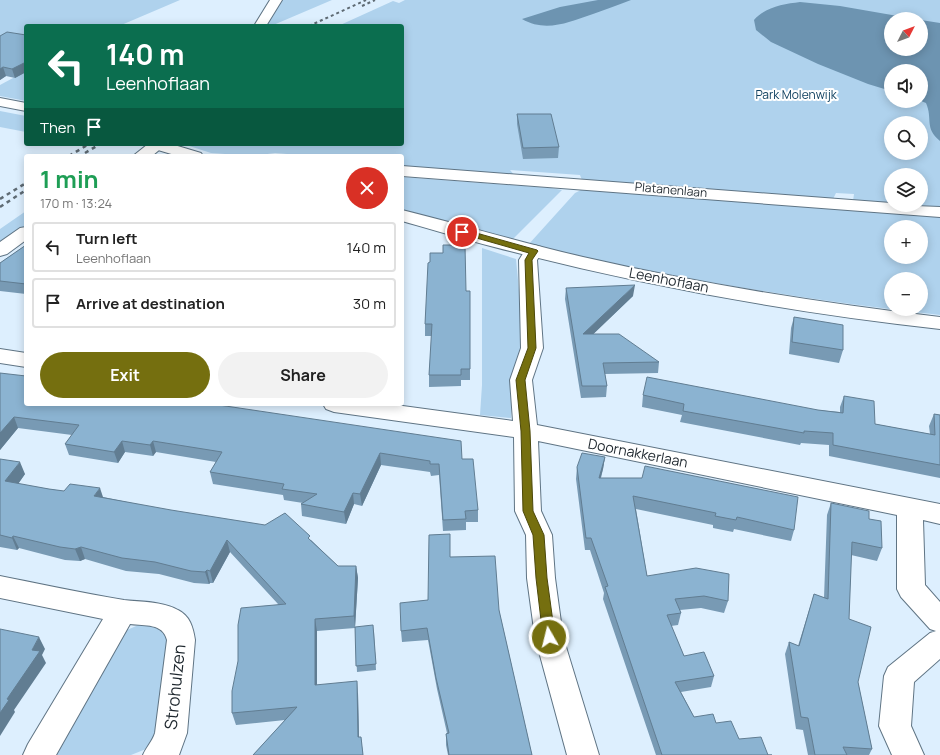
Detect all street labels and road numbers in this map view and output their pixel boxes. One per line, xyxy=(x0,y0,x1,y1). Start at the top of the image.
street label: Platanenlaan xyxy=(634,178,708,201)
street label: Leenhoflaan xyxy=(628,262,711,297)
street label: Doornakkerlaan xyxy=(587,434,690,471)
street label: Strohulzen xyxy=(159,643,190,731)

